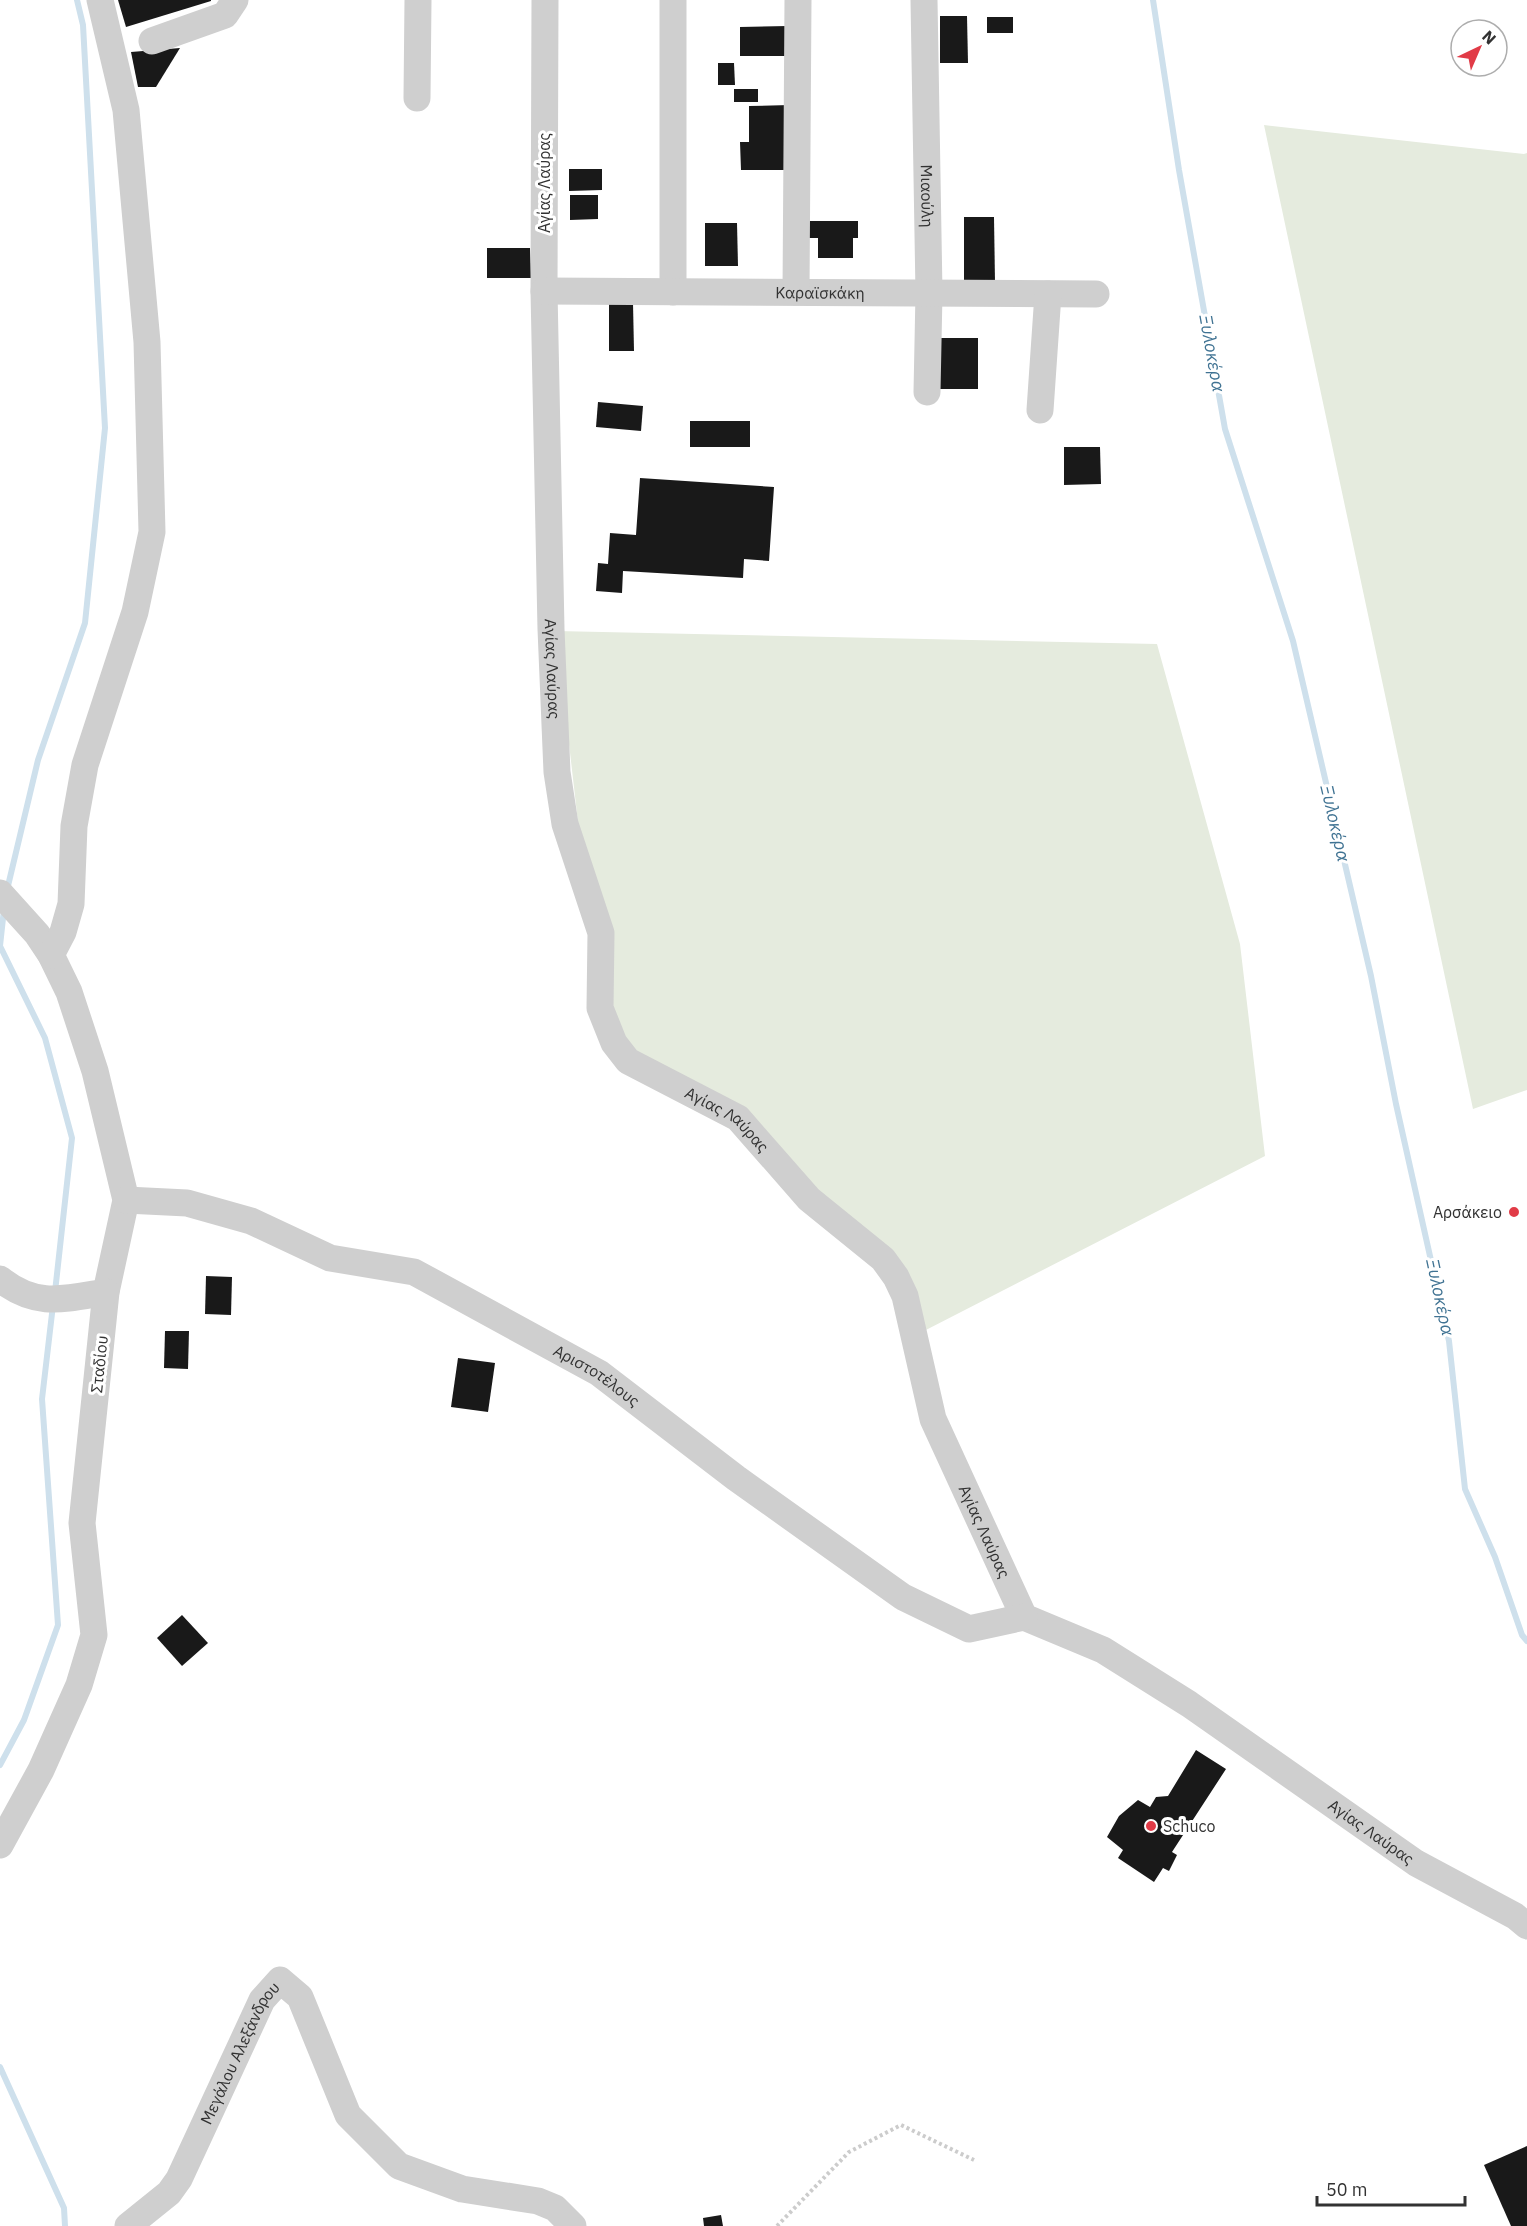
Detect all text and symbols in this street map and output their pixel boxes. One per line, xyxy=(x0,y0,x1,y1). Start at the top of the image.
north arrow xyxy=(1449,18,1509,78)
text: N xyxy=(1478,26,1501,48)
street label: Αγίας Λαύρας xyxy=(534,133,554,233)
street label: Μιαούλη xyxy=(917,164,938,228)
street label: Καραϊσκάκη xyxy=(775,282,865,303)
water label: Ξυλοκέρα xyxy=(1194,312,1231,394)
street label: Αγίας Λαύρας xyxy=(541,619,565,720)
water label: Ξυλοκέρα xyxy=(1315,782,1356,864)
street label: Αγίας Λαύρας xyxy=(682,1082,773,1157)
place label: Αρσάκειο xyxy=(1433,1202,1502,1222)
marker: Αρσάκειο xyxy=(1507,1205,1521,1219)
water label: Ξυλοκέρα xyxy=(1421,1256,1460,1338)
street label: Σταδίου xyxy=(86,1334,112,1394)
street label: Αριστοτέλους xyxy=(550,1340,644,1411)
street label: Αγίας Λαύρας xyxy=(955,1482,1015,1581)
street label: Αγίας Λαύρας xyxy=(1324,1795,1418,1869)
place label: Schuco xyxy=(1163,1816,1215,1836)
marker: Schuco xyxy=(1144,1819,1158,1833)
street label: Μεγάλου Αλεξάνδρου xyxy=(196,1977,284,2127)
scale bar xyxy=(1317,2169,1466,2207)
text: 50 m xyxy=(1326,2178,1368,2201)

